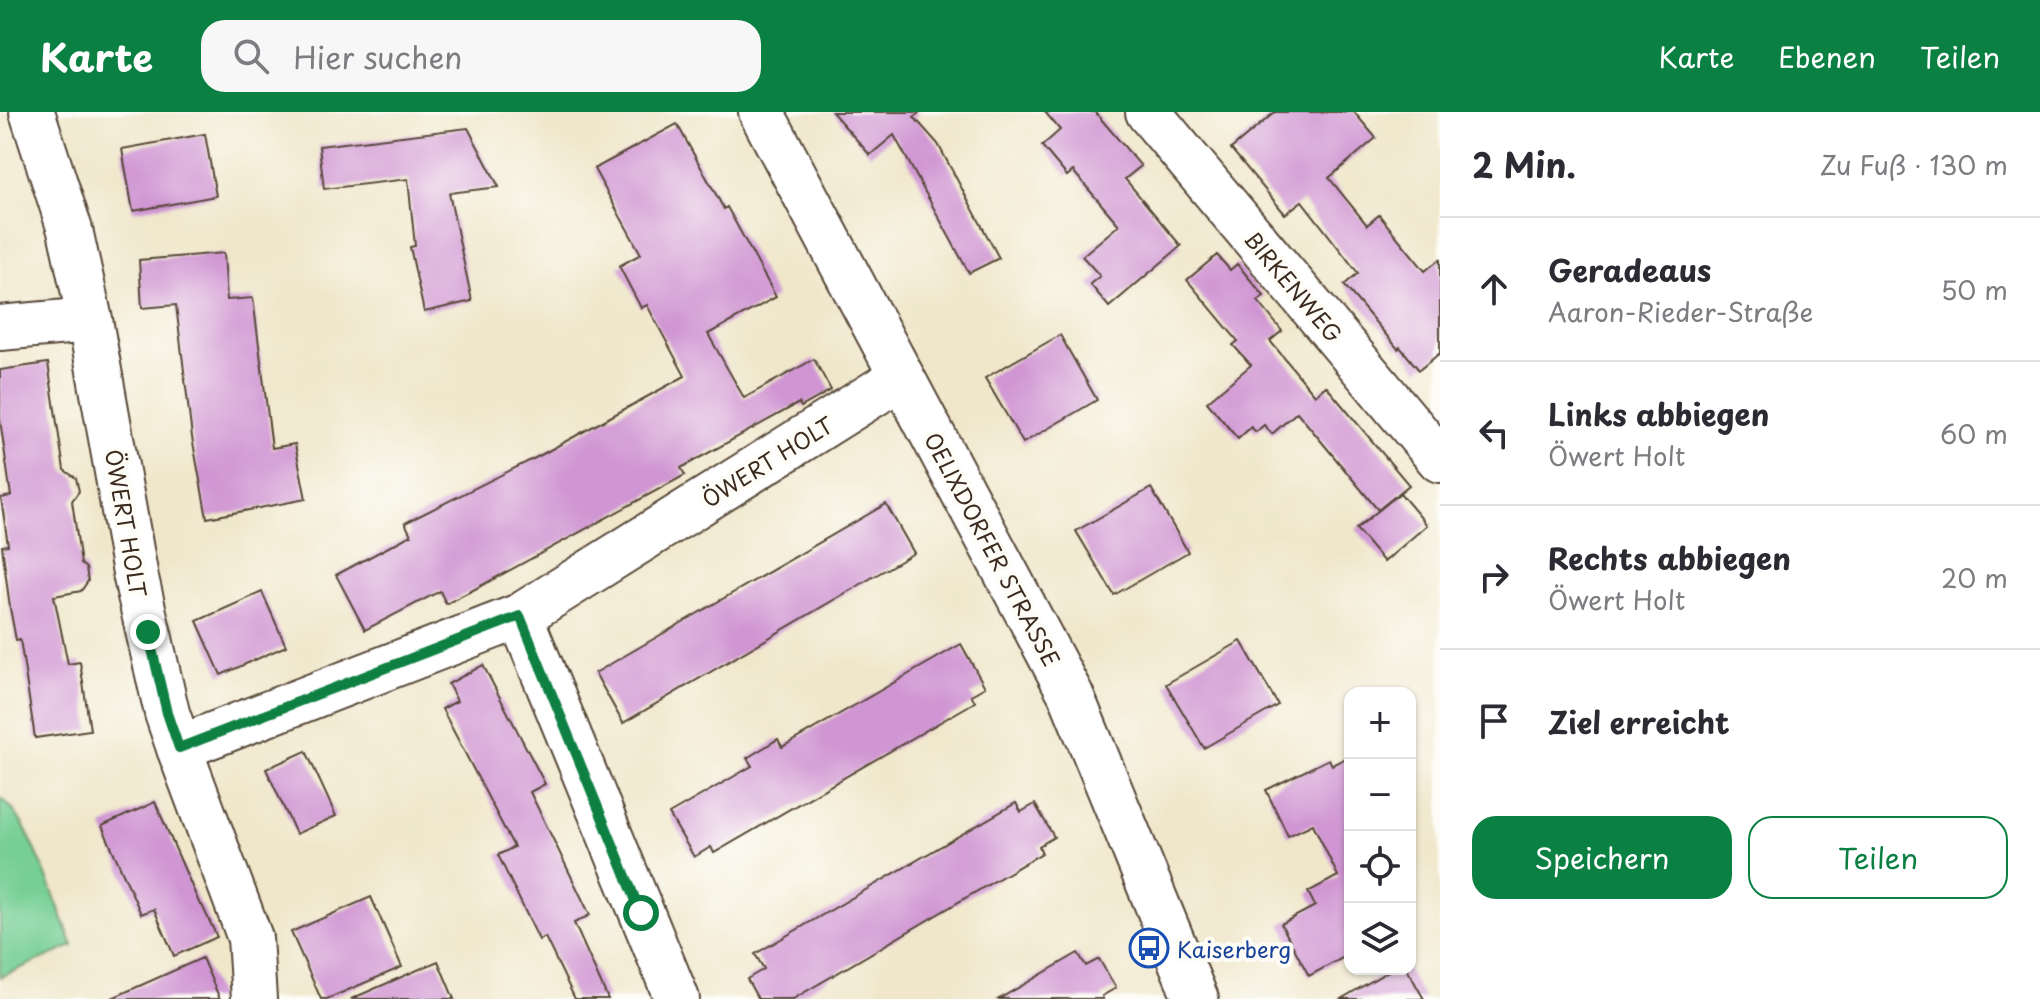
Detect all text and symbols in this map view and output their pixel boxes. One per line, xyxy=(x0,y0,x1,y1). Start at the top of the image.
search box xyxy=(201,20,761,92)
text: Karte xyxy=(40,28,153,85)
icon: search xyxy=(229,34,273,78)
text: Hier suchen xyxy=(293,34,462,79)
text: Karte xyxy=(1659,35,1734,78)
text: Ebenen xyxy=(1778,35,1876,78)
text: Teilen xyxy=(1920,35,2000,78)
text: 2 Min. xyxy=(1472,138,1576,190)
text: Zu Fuß · 130 m xyxy=(1820,145,2008,184)
street label: BIRKENWEG xyxy=(1237,223,1351,349)
text: Geradeaus xyxy=(1548,247,1711,292)
icon: ahead xyxy=(1472,267,1516,311)
text: 50 m xyxy=(1941,270,2008,309)
text: Aaron-Rieder-Straße xyxy=(1548,292,1813,331)
text: Links abbiegen xyxy=(1548,391,1769,436)
street label: ÖWERT HOLT xyxy=(695,407,839,515)
icon: left xyxy=(1472,411,1516,455)
text: 60 m xyxy=(1940,414,2008,453)
street label: OELIXDORFER STRASSE xyxy=(917,426,1069,672)
text: Öwert Holt xyxy=(1548,436,1685,475)
street label: ÖWERT HOLT xyxy=(98,447,156,599)
text: Rechts abbiegen xyxy=(1548,535,1791,580)
icon: right xyxy=(1472,555,1516,599)
text: 20 m xyxy=(1941,558,2008,597)
text: Öwert Holt xyxy=(1548,580,1685,619)
route end xyxy=(130,614,166,650)
map controls xyxy=(1344,687,1416,975)
button: + xyxy=(1344,687,1416,759)
icon: arrive xyxy=(1472,699,1516,743)
text: Ziel erreicht xyxy=(1548,699,1730,744)
button: − xyxy=(1344,759,1416,831)
button: Speichern xyxy=(1472,816,1732,899)
button: Teilen xyxy=(1748,816,2008,899)
button: locate xyxy=(1344,831,1416,903)
route start xyxy=(623,895,659,931)
button: layers xyxy=(1344,903,1416,975)
bus stop icon: Kaiserberg xyxy=(1128,927,1170,969)
place label: Kaiserberg xyxy=(1177,932,1291,965)

